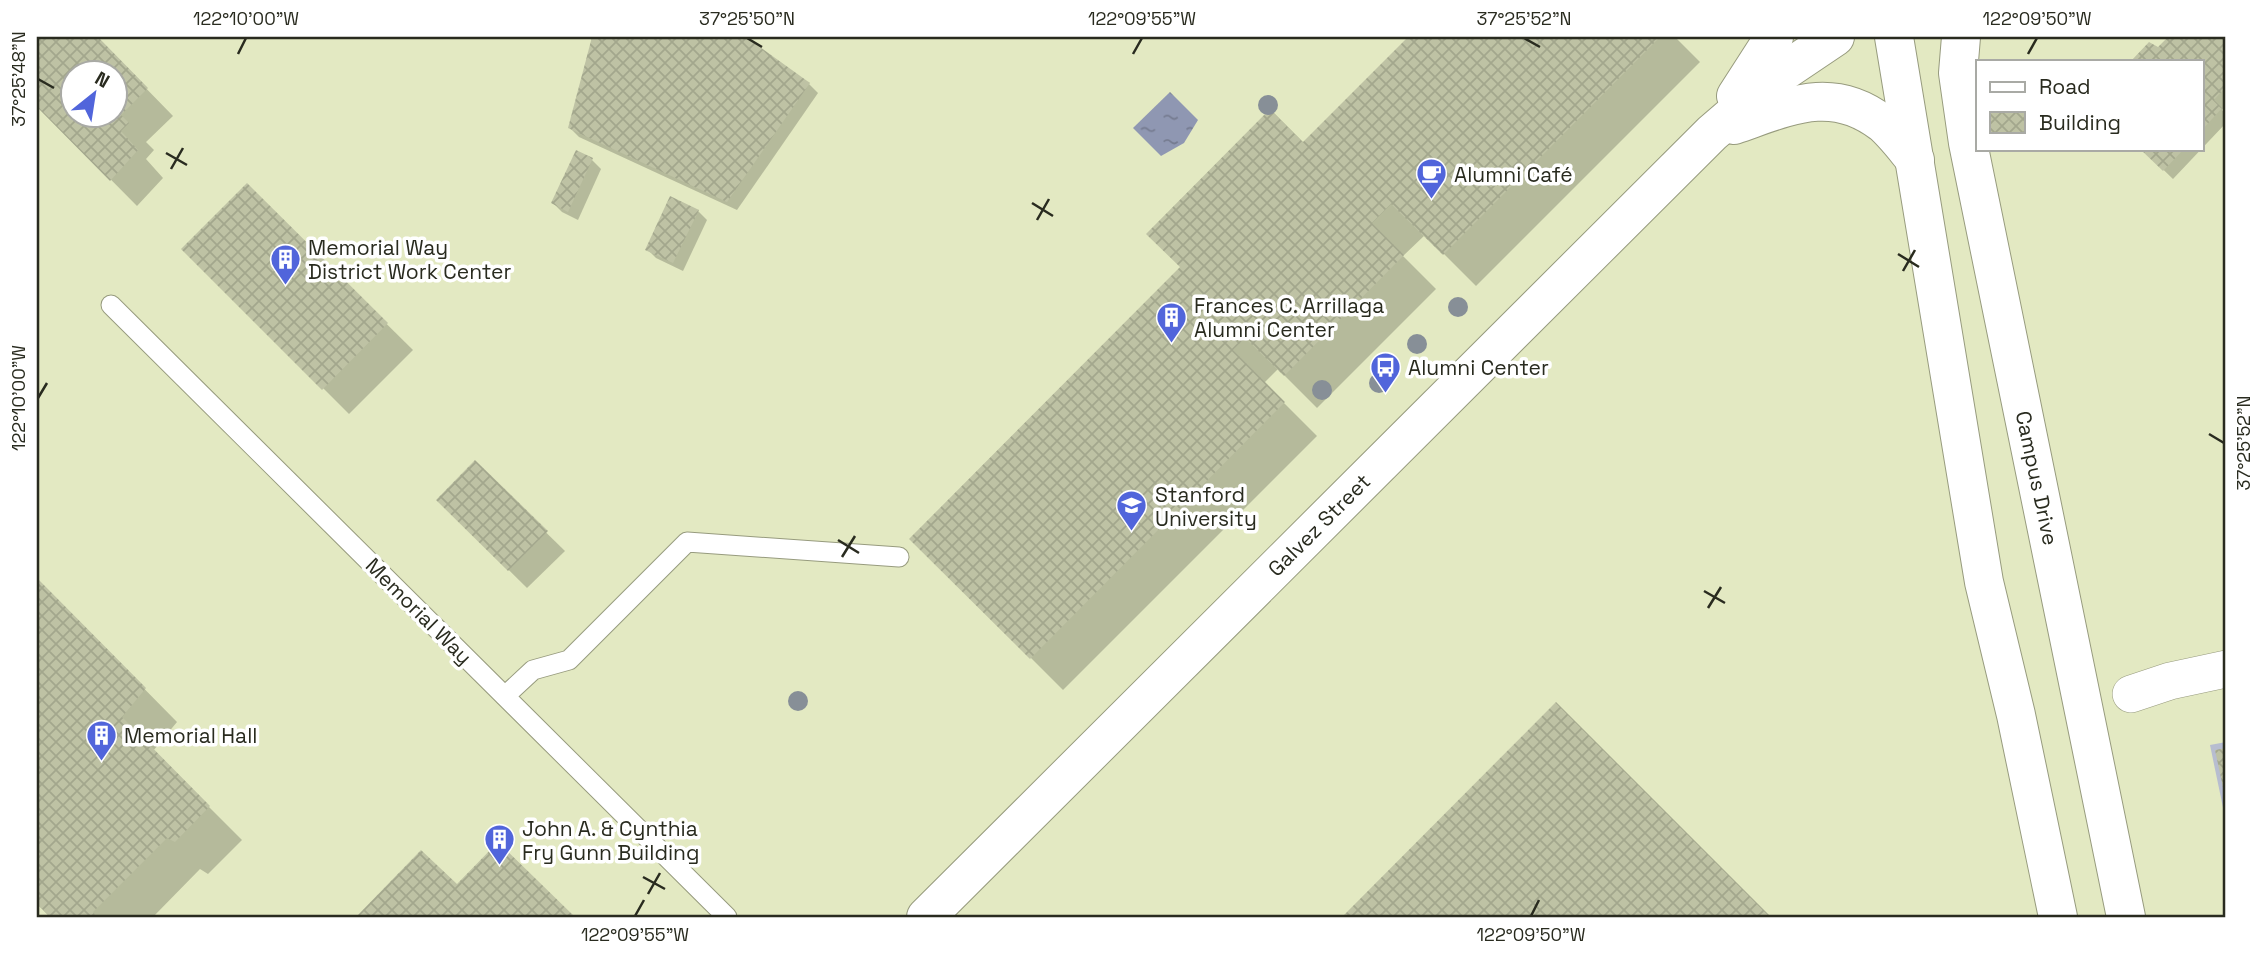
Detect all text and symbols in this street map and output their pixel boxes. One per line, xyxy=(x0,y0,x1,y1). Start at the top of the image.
text: 122°10'00"W xyxy=(193,7,299,30)
text: 37°25'50"N xyxy=(699,7,795,30)
text: 122°09'55"W xyxy=(1088,7,1196,30)
text: 37°25'52"N xyxy=(1476,7,1572,30)
text: 122°09'50"W xyxy=(1983,7,2092,30)
text: 37°25'48"N xyxy=(7,31,30,127)
north arrow xyxy=(60,60,130,130)
legend xyxy=(1976,60,2204,150)
text: N xyxy=(90,66,114,94)
text: Road xyxy=(2039,73,2091,100)
text: Building xyxy=(2039,109,2121,136)
cafe icon: Alumni Café xyxy=(1414,157,1448,201)
place label: Alumni Café xyxy=(1454,161,1573,188)
place label: Memorial Way District Work Center xyxy=(308,234,512,285)
building icon: Memorial Way District Work Center xyxy=(268,242,302,286)
place label: Frances C. Arrillaga Alumni Center xyxy=(1194,292,1384,343)
building icon: Frances C. Arrillaga Alumni Center xyxy=(1154,300,1188,344)
text: 122°10'00"W xyxy=(7,345,30,451)
bus stop icon: Alumni Center xyxy=(1368,350,1402,394)
place label: Alumni Center xyxy=(1408,354,1549,381)
text: 37°25'52"N xyxy=(2232,395,2255,491)
street label: Campus Drive xyxy=(2010,408,2064,548)
street label: Galvez Street xyxy=(1262,468,1376,582)
place label: Stanford University xyxy=(1155,481,1257,532)
school or university icon: Stanford University xyxy=(1115,489,1149,533)
street label: Memorial Way xyxy=(360,552,478,670)
building icon: Memorial Hall xyxy=(84,718,118,762)
place label: Memorial Hall xyxy=(124,722,257,749)
place label: John A. & Cynthia Fry Gunn Building xyxy=(522,815,699,866)
building icon: John A. & Cynthia Fry Gunn Building xyxy=(482,823,516,867)
text: 122°09'55"W xyxy=(581,923,689,946)
text: 122°09'50"W xyxy=(1477,923,1586,946)

